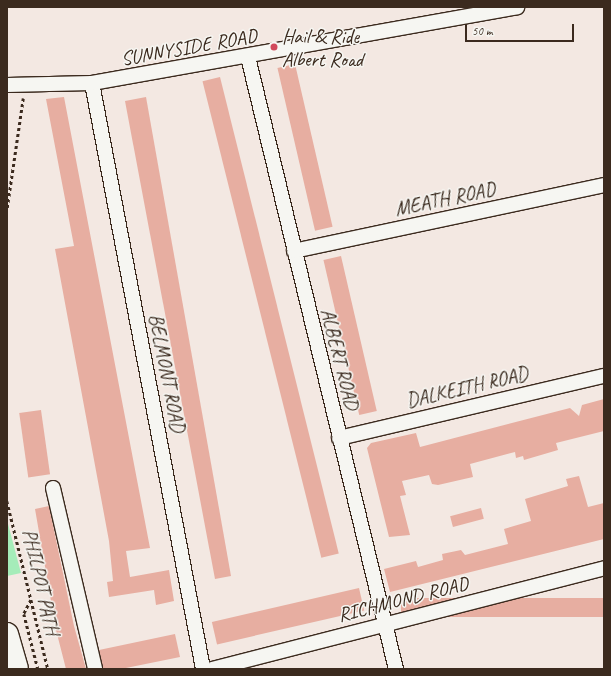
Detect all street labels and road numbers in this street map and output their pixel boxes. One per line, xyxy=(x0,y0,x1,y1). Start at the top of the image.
street label: SUNNYSIDE ROAD xyxy=(119,23,259,71)
street label: MEATH ROAD xyxy=(393,177,497,221)
street label: ALBERT ROAD xyxy=(316,305,364,413)
street label: BELMONT ROAD xyxy=(144,311,190,435)
street label: DALKEITH ROAD xyxy=(403,361,531,413)
street label: PHILPOT PATH xyxy=(17,526,65,638)
street label: RICHMOND ROAD xyxy=(335,571,471,627)

